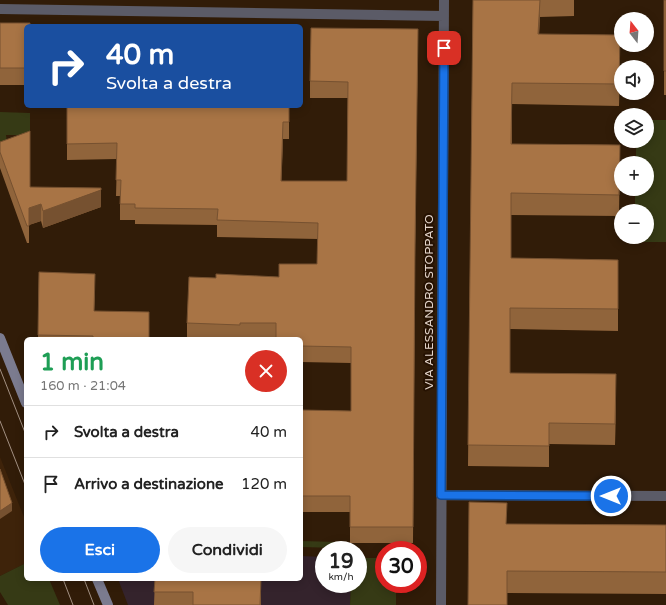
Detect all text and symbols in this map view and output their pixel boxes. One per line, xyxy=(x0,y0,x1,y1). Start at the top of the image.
north arrow xyxy=(614,12,654,52)
map controls xyxy=(614,12,654,244)
pin xyxy=(427,31,461,65)
icon: arrive xyxy=(433,37,455,59)
text: 40 m xyxy=(106,38,174,72)
icon: right xyxy=(40,40,92,92)
button: sound xyxy=(614,60,654,100)
text: Svolta a destra xyxy=(106,72,232,94)
button: layers xyxy=(614,108,654,148)
button: + xyxy=(614,156,654,196)
button: − xyxy=(614,204,654,244)
street label: VIA ALESSANDRO STOPPATO xyxy=(422,214,436,390)
text: 1 min xyxy=(40,348,104,377)
button: close xyxy=(245,350,287,392)
text: 160 m · 21:04 xyxy=(40,378,126,394)
icon: right xyxy=(40,421,62,443)
text: Svolta a destra xyxy=(74,423,179,441)
text: 40 m xyxy=(250,423,287,441)
icon: arrive xyxy=(40,473,62,495)
text: Arrivo a destinazione xyxy=(74,475,224,493)
text: 120 m xyxy=(241,475,287,493)
position arrow xyxy=(590,475,632,517)
button: Esci xyxy=(40,527,160,573)
button: Condividi xyxy=(168,527,287,573)
speed limit sign: 30 xyxy=(375,541,427,593)
text: 19 xyxy=(328,550,354,574)
text: km/h xyxy=(328,571,354,583)

